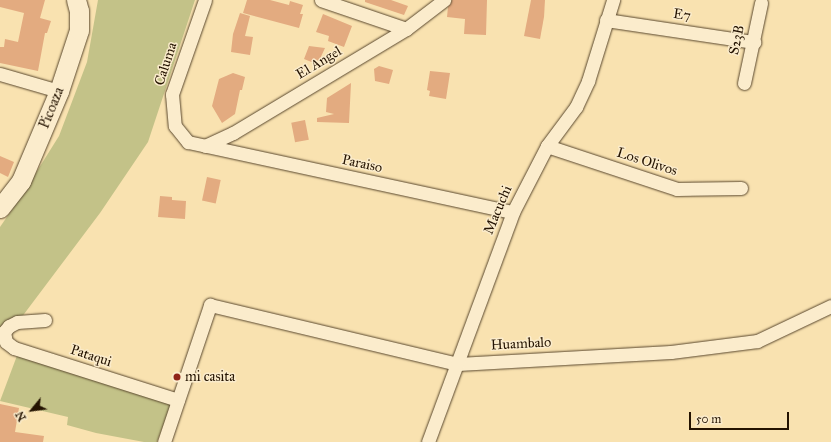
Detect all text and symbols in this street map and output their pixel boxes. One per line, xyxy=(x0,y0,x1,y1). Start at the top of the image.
street label: E7 xyxy=(672,5,692,25)
street label: S23B xyxy=(726,24,748,56)
street label: Caluma xyxy=(151,40,181,88)
street label: El Angel xyxy=(293,43,345,83)
street label: Picoaza xyxy=(36,85,68,131)
street label: Los Olivos xyxy=(615,144,679,180)
street label: Paraiso xyxy=(340,152,384,176)
street label: Macuchi xyxy=(480,183,516,237)
street label: Huambalo xyxy=(490,334,552,354)
street label: Pataqui xyxy=(68,341,114,371)
place label: mi casita xyxy=(185,369,235,385)
marker: mi casita xyxy=(172,372,182,382)
north arrow xyxy=(12,390,52,430)
scale bar xyxy=(691,404,791,430)
text: N xyxy=(13,409,29,423)
text: 50 m xyxy=(696,412,721,426)

